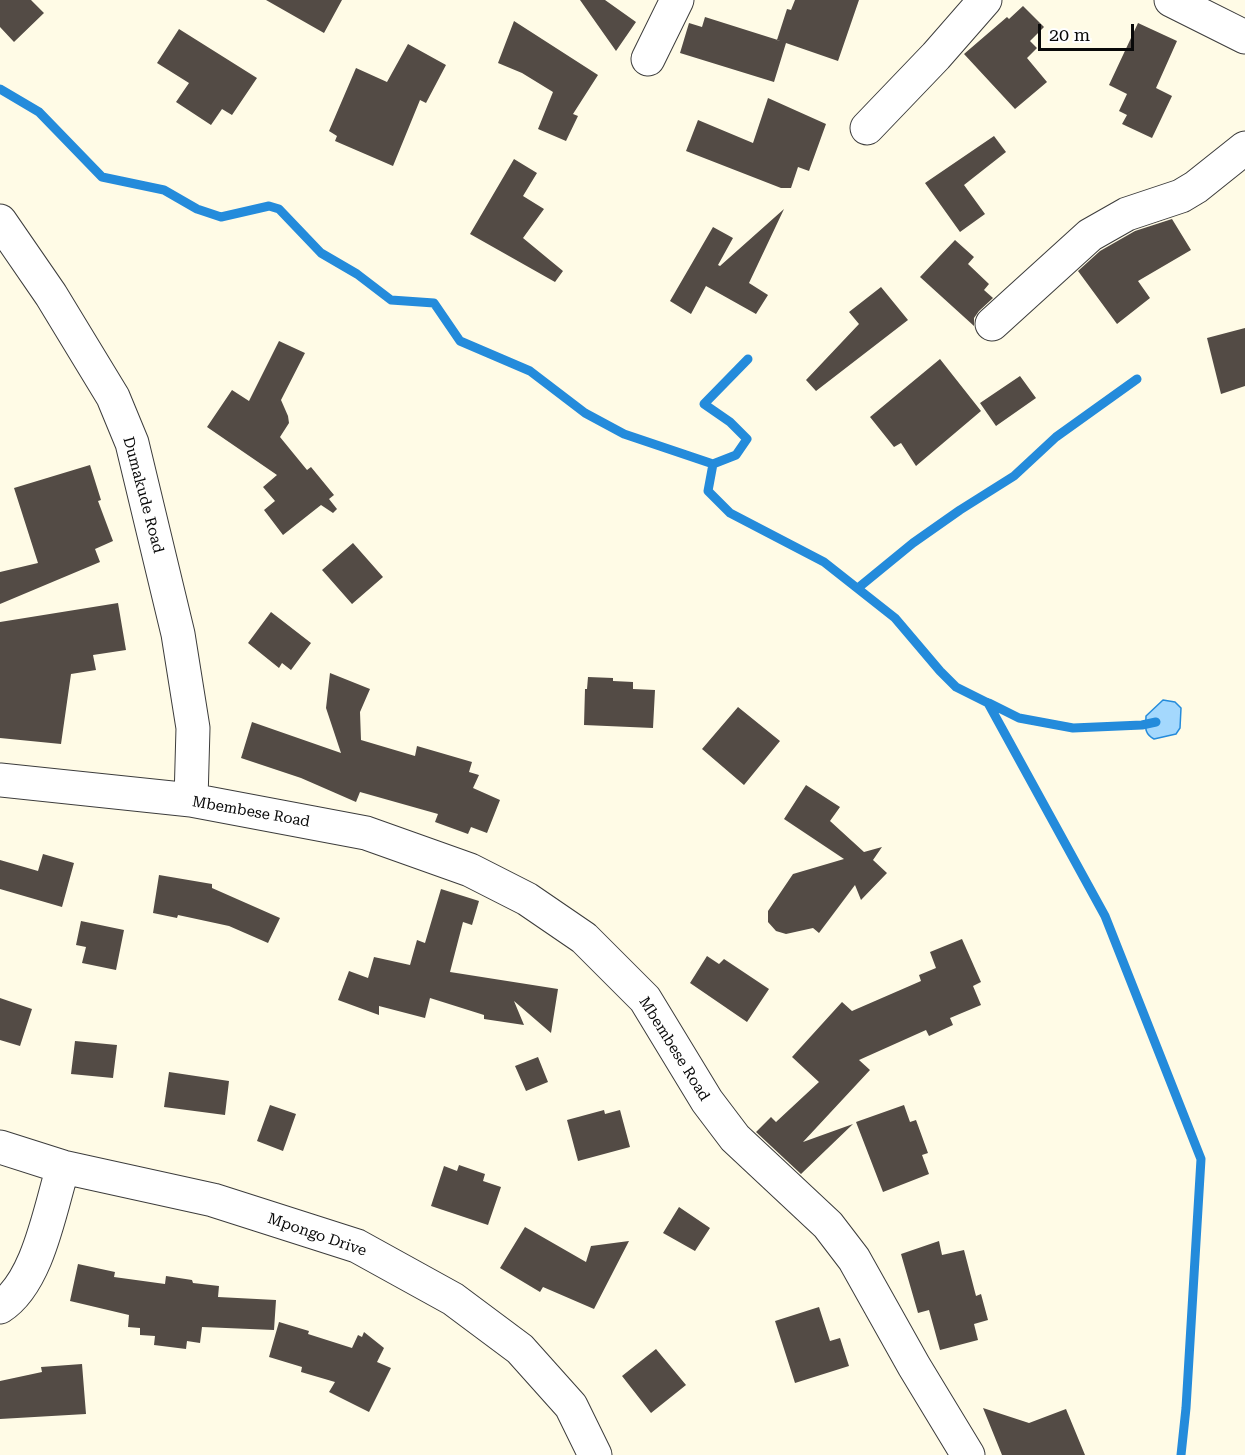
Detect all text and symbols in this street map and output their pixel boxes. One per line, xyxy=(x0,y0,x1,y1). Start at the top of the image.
scale bar xyxy=(1041,12,1137,50)
text: 20 m xyxy=(1049,24,1090,45)
street label: Dumakude Road xyxy=(119,435,167,555)
street label: Mbembese Road xyxy=(191,793,311,831)
street label: Mbembese Road xyxy=(635,994,713,1104)
street label: Mpongo Drive xyxy=(265,1210,369,1260)

